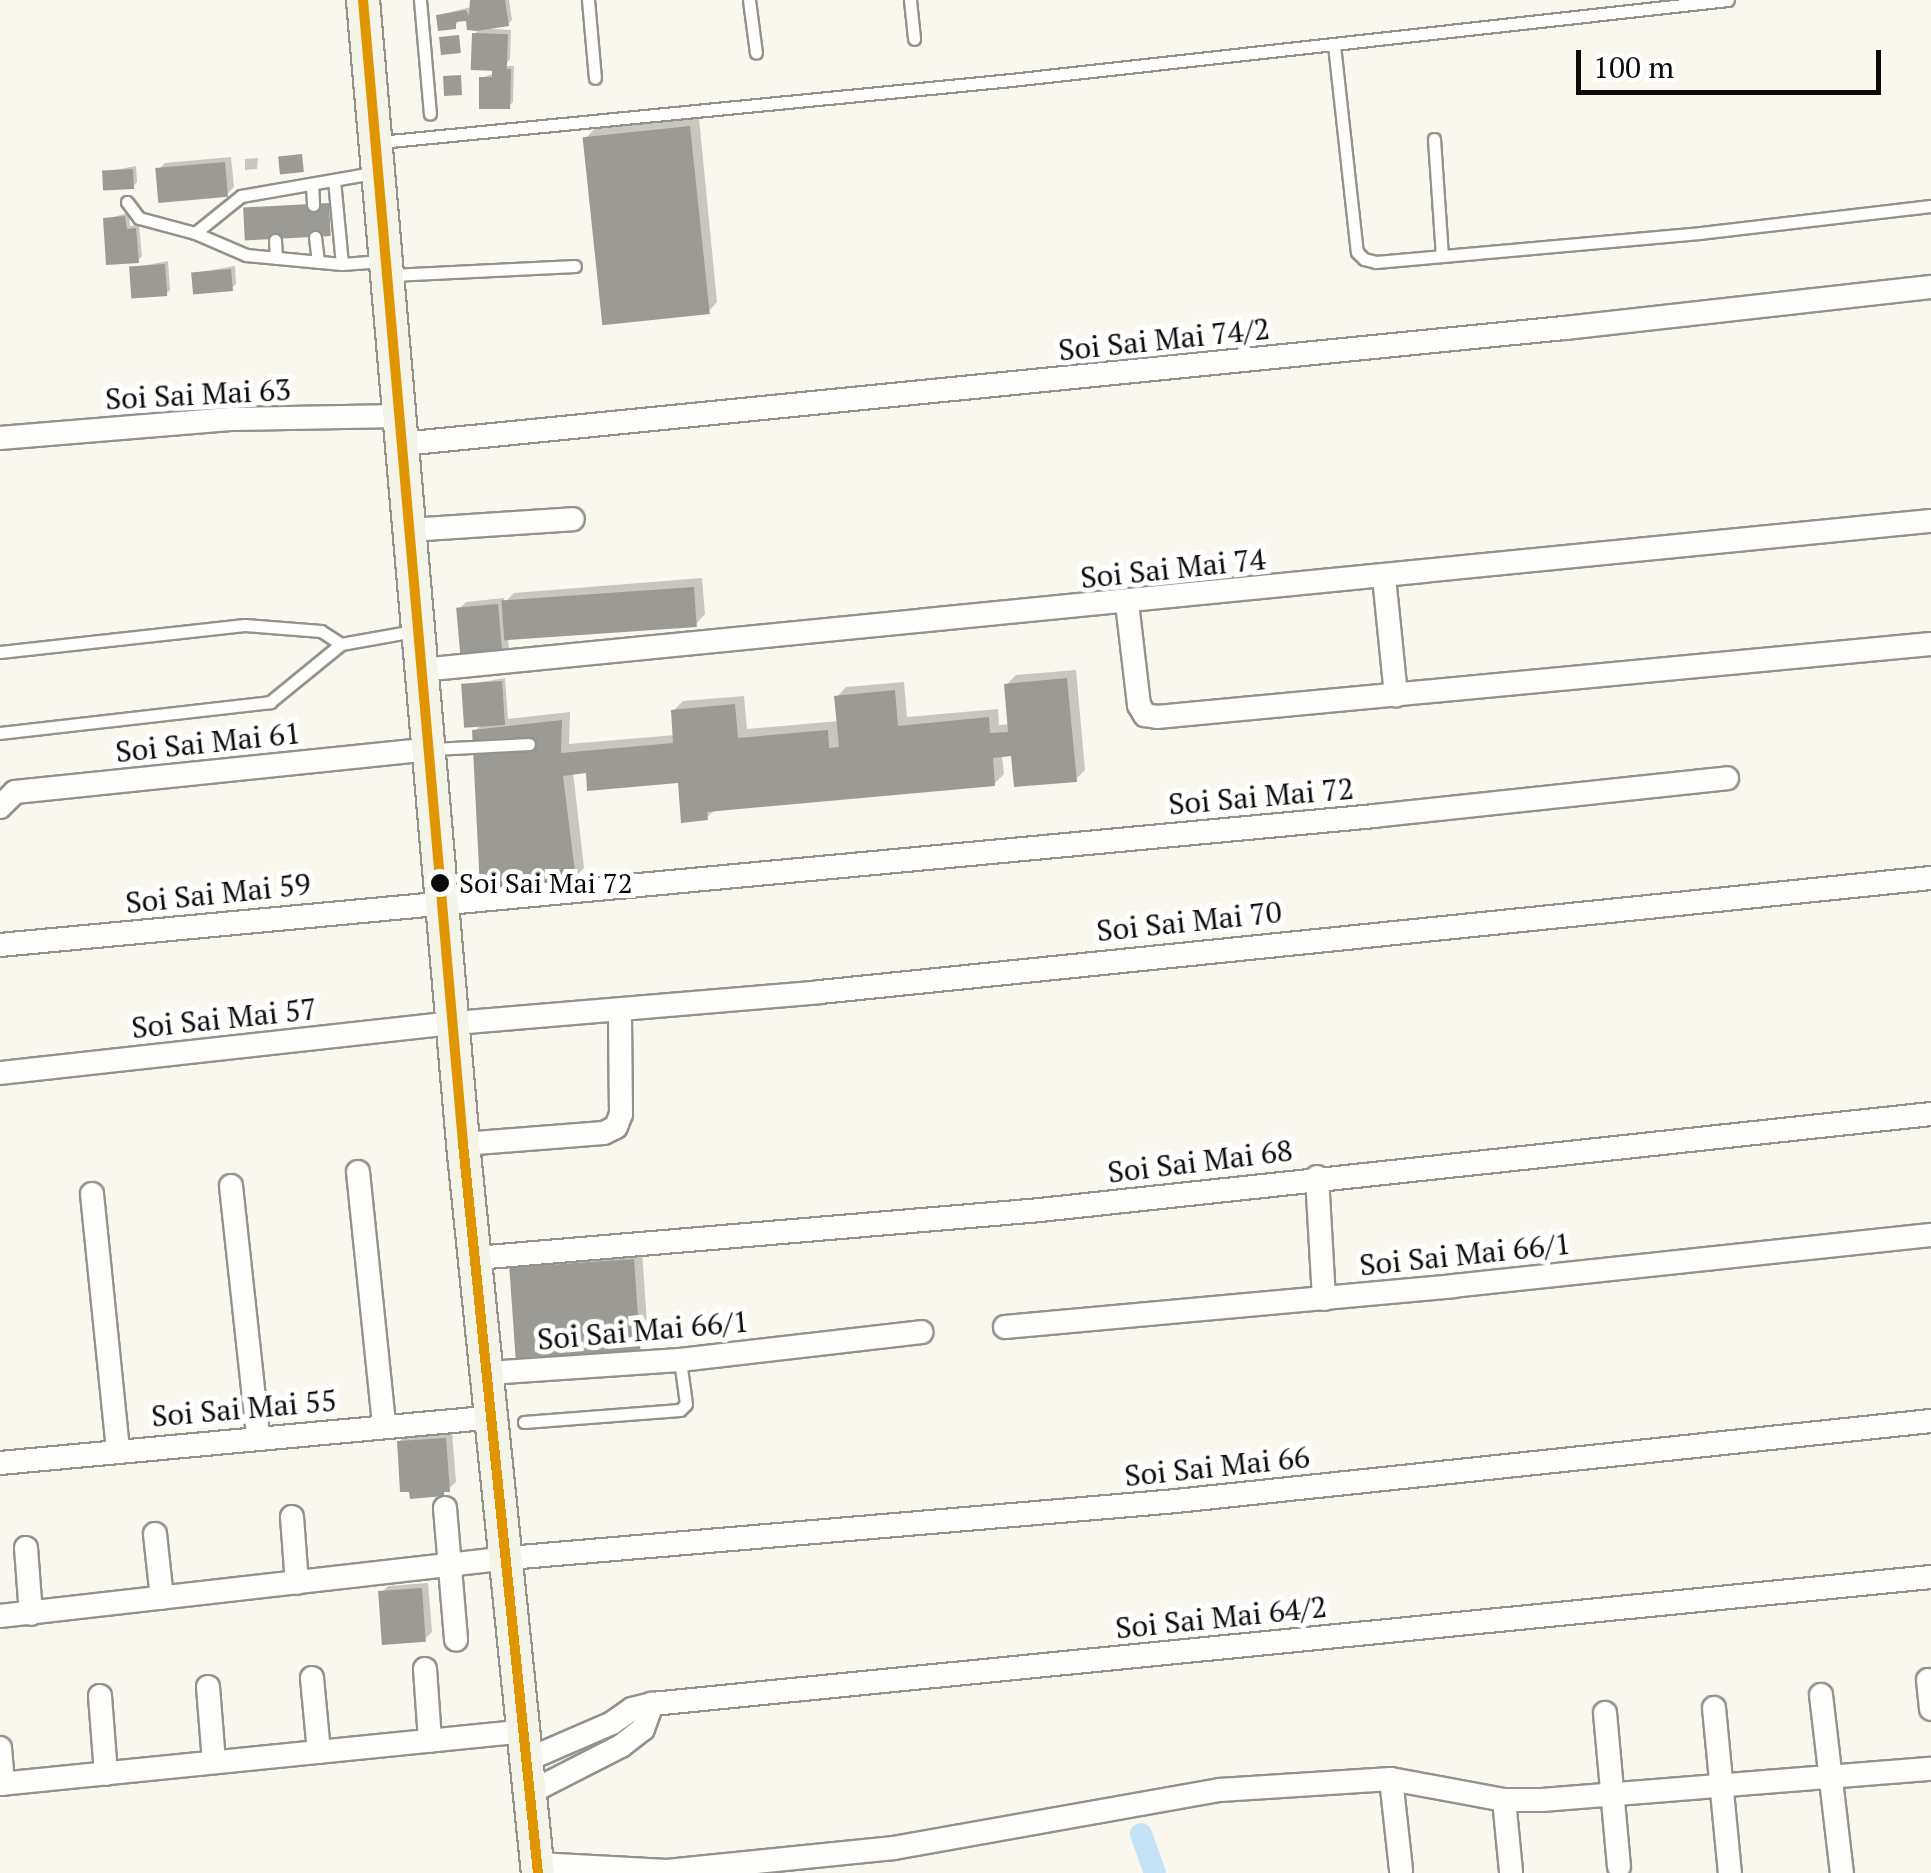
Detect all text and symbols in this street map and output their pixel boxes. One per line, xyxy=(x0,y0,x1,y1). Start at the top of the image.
scale bar xyxy=(1581,30,1886,92)
text: 100 m xyxy=(1593,47,1674,87)
street label: Soi Sai Mai 74/2 xyxy=(1057,310,1271,368)
street label: Soi Sai Mai 63 xyxy=(104,371,292,417)
street label: Soi Sai Mai 74 xyxy=(1079,540,1267,596)
street label: Soi Sai Mai 61 xyxy=(114,714,302,770)
street label: Soi Sai Mai 72 xyxy=(1167,770,1355,822)
street label: Soi Sai Mai 59 xyxy=(124,865,312,921)
place label: Soi Sai Mai 72 xyxy=(459,866,633,900)
marker: Soi Sai Mai 72 xyxy=(430,873,450,893)
street label: Soi Sai Mai 70 xyxy=(1095,893,1283,949)
street label: Soi Sai Mai 57 xyxy=(130,990,318,1046)
street label: Soi Sai Mai 68 xyxy=(1105,1132,1295,1190)
street label: Soi Sai Mai 66/1 xyxy=(1358,1225,1572,1283)
street label: Soi Sai Mai 66/1 xyxy=(536,1303,750,1357)
street label: Soi Sai Mai 55 xyxy=(150,1382,338,1434)
street label: Soi Sai Mai 66 xyxy=(1123,1438,1311,1494)
street label: Soi Sai Mai 64/2 xyxy=(1114,1588,1328,1646)

